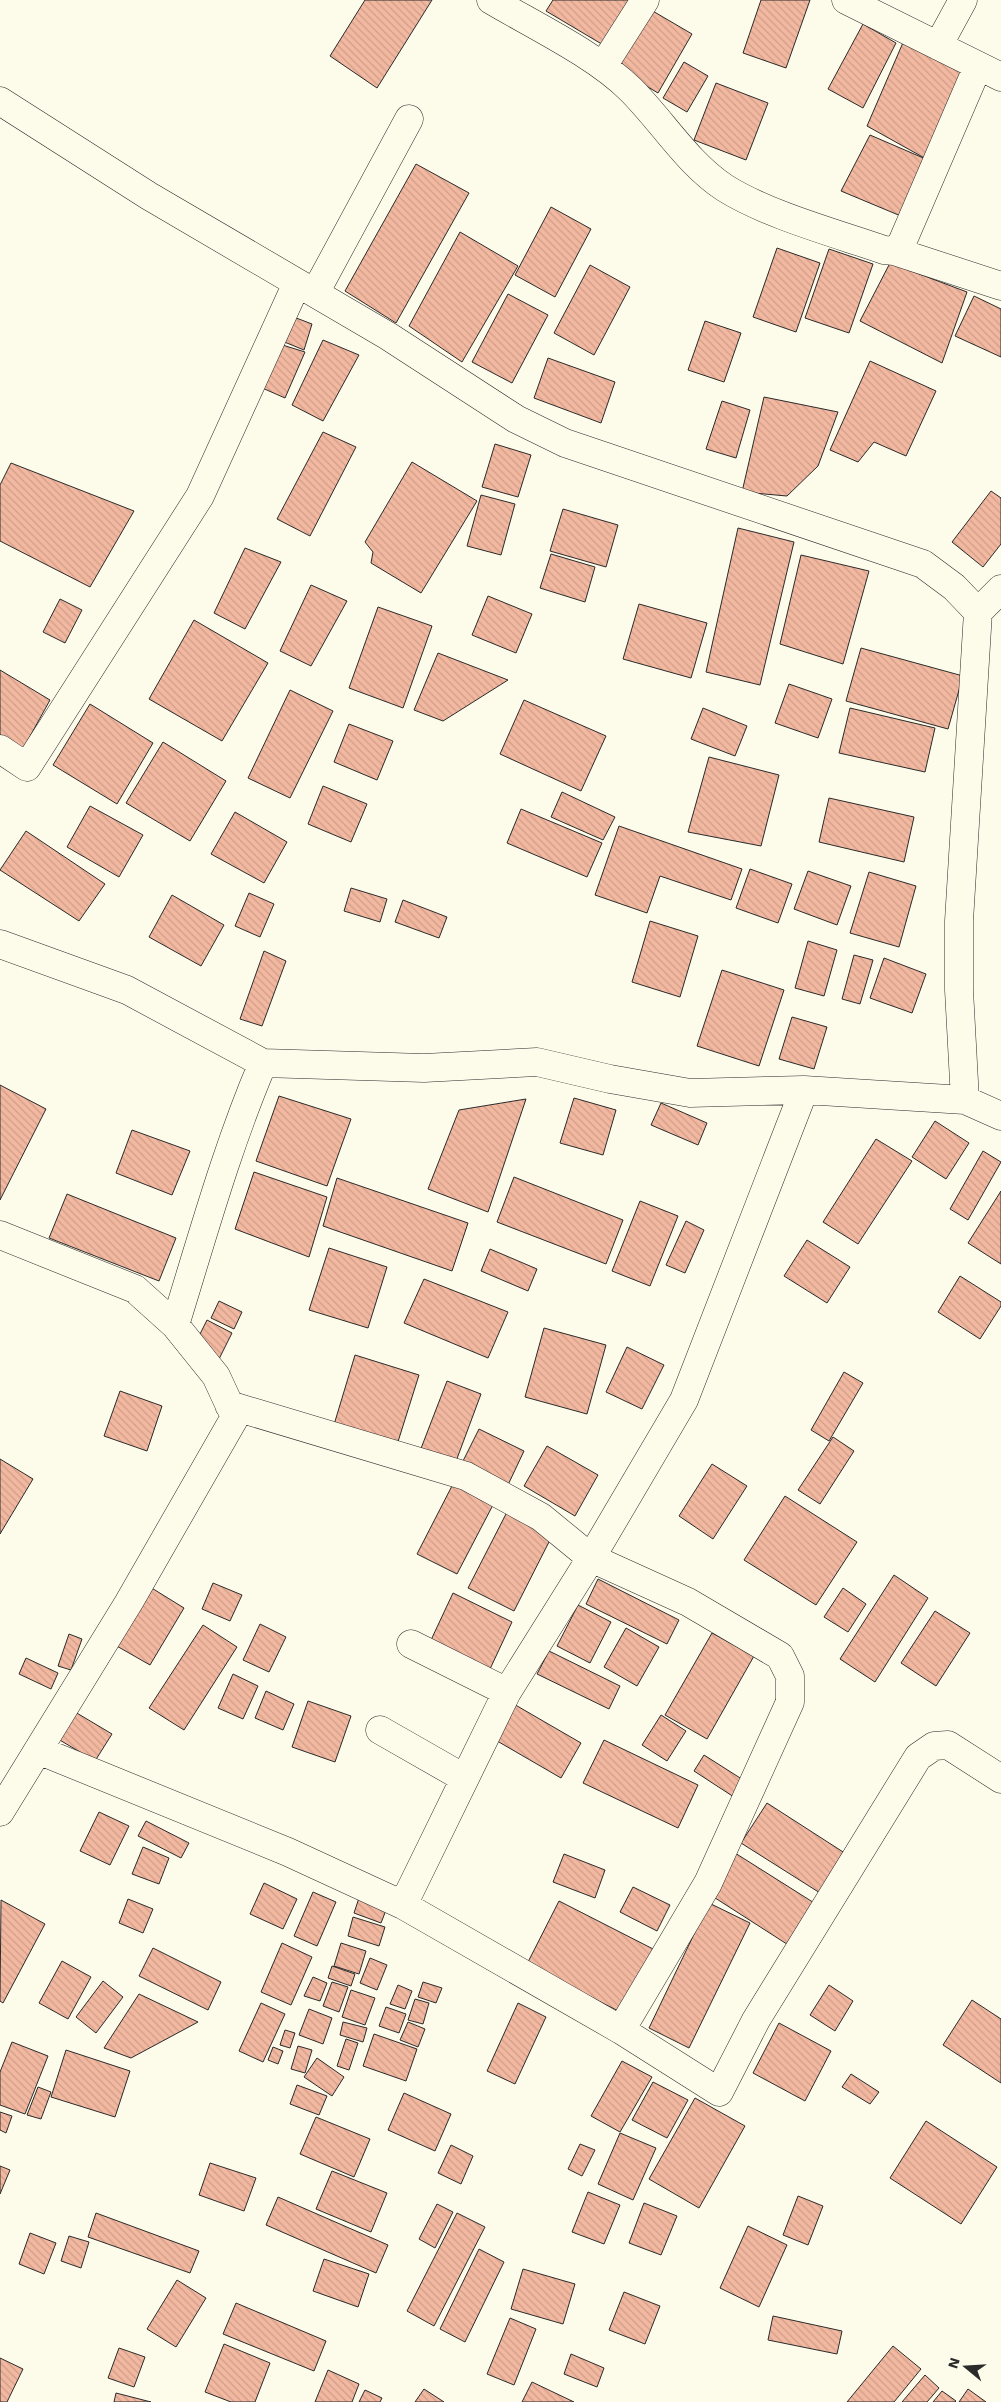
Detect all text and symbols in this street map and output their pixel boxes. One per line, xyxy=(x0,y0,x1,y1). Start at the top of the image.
north arrow xyxy=(941,2342,991,2392)
text: N xyxy=(944,2356,963,2370)

